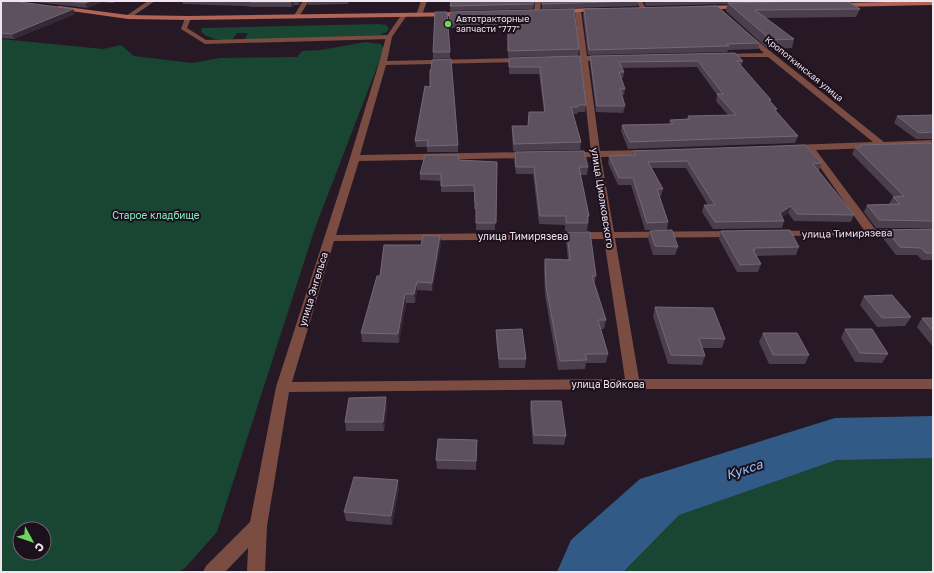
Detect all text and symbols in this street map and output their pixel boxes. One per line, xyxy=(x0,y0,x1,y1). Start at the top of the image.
place label: Автотракторные запчасти "777" xyxy=(456,13,529,34)
marker: Автотракторные запчасти "777" xyxy=(443,19,453,29)
street label: Кропоткинская улица xyxy=(763,34,846,104)
street label: улица Циолковского xyxy=(589,147,617,249)
park label: Старое кладбище xyxy=(112,209,200,221)
street label: улица Тимирязева xyxy=(802,226,892,240)
street label: улица Тимирязева xyxy=(478,230,568,242)
street label: улица Энгельса xyxy=(296,250,330,328)
street label: улица Войкова xyxy=(571,378,645,390)
water label: Кукса xyxy=(724,455,765,482)
north arrow xyxy=(12,521,52,561)
text: С xyxy=(32,541,48,555)

